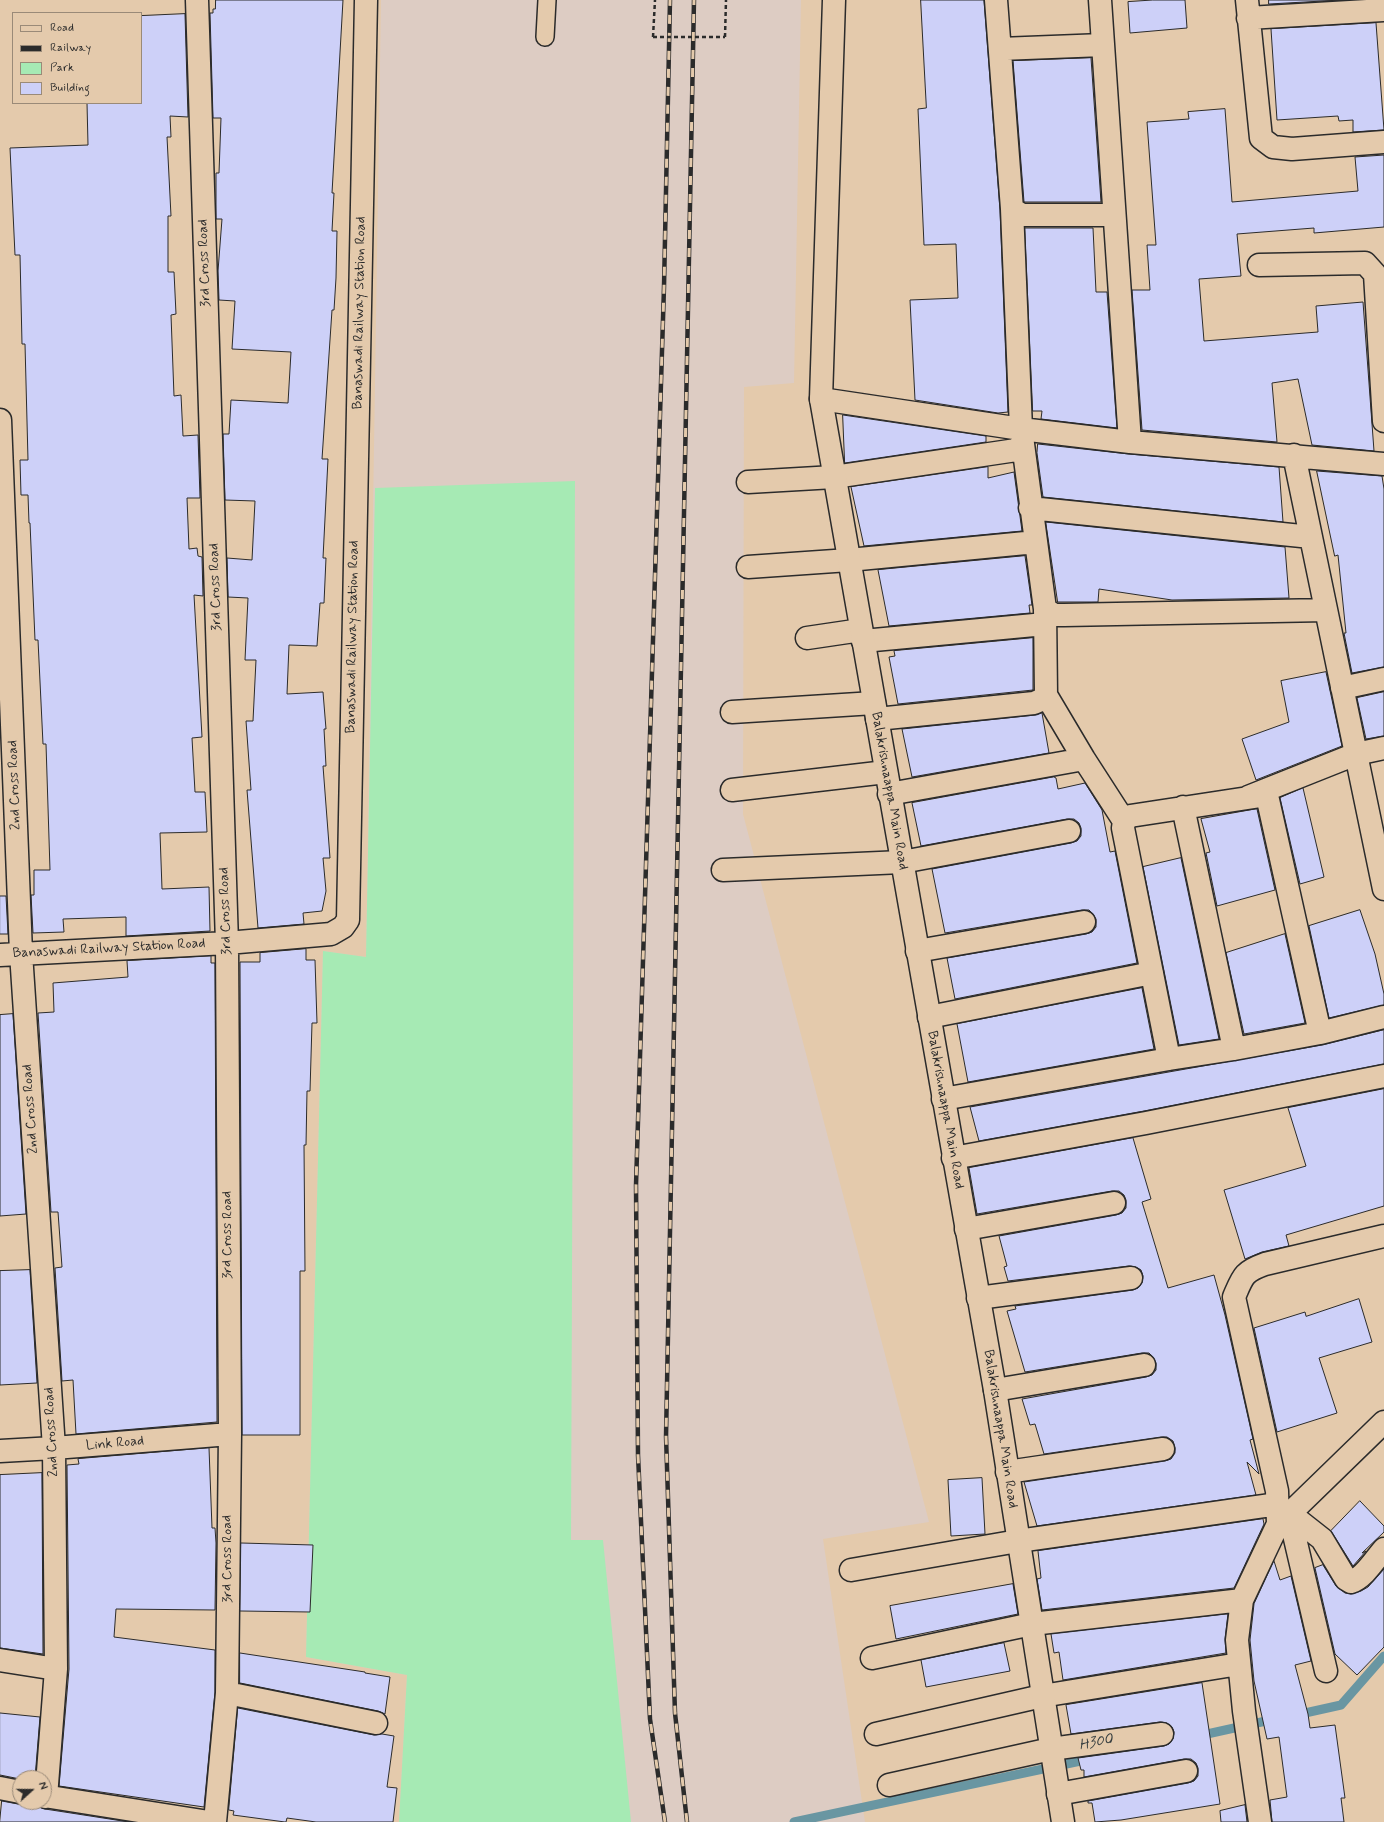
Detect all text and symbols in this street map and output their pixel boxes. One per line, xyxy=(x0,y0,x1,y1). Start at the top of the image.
legend xyxy=(12,12,142,104)
text: Road xyxy=(50,20,74,36)
text: Railway xyxy=(50,40,91,56)
text: Park xyxy=(50,60,74,76)
text: Building xyxy=(50,80,90,96)
street label: Banaswadi Railway Station Road xyxy=(350,216,370,410)
street label: 3rd Cross Road xyxy=(195,219,215,307)
street label: Banaswadi Railway Station Road xyxy=(343,540,363,734)
street label: 3rd Cross Road xyxy=(206,543,226,631)
street label: Balakrishnaappa Main Road xyxy=(867,711,911,871)
street label: 2nd Cross Road xyxy=(5,740,25,830)
street label: 3rd Cross Road xyxy=(216,867,236,955)
street label: Banaswadi Railway Station Road xyxy=(12,936,206,962)
street label: Balakrishnaappa Main Road xyxy=(923,1030,967,1190)
street label: 2nd Cross Road xyxy=(19,1063,43,1155)
street label: 3rd Cross Road xyxy=(220,1191,236,1279)
street label: Balakrishnaappa Main Road xyxy=(979,1348,1021,1510)
street label: 2nd Cross Road xyxy=(41,1387,63,1477)
street label: Link Road xyxy=(85,1433,145,1455)
street label: 3rd Cross Road xyxy=(220,1515,236,1603)
water label: H300 xyxy=(1077,1731,1115,1755)
north arrow xyxy=(12,1770,52,1810)
text: N xyxy=(34,1780,50,1792)

